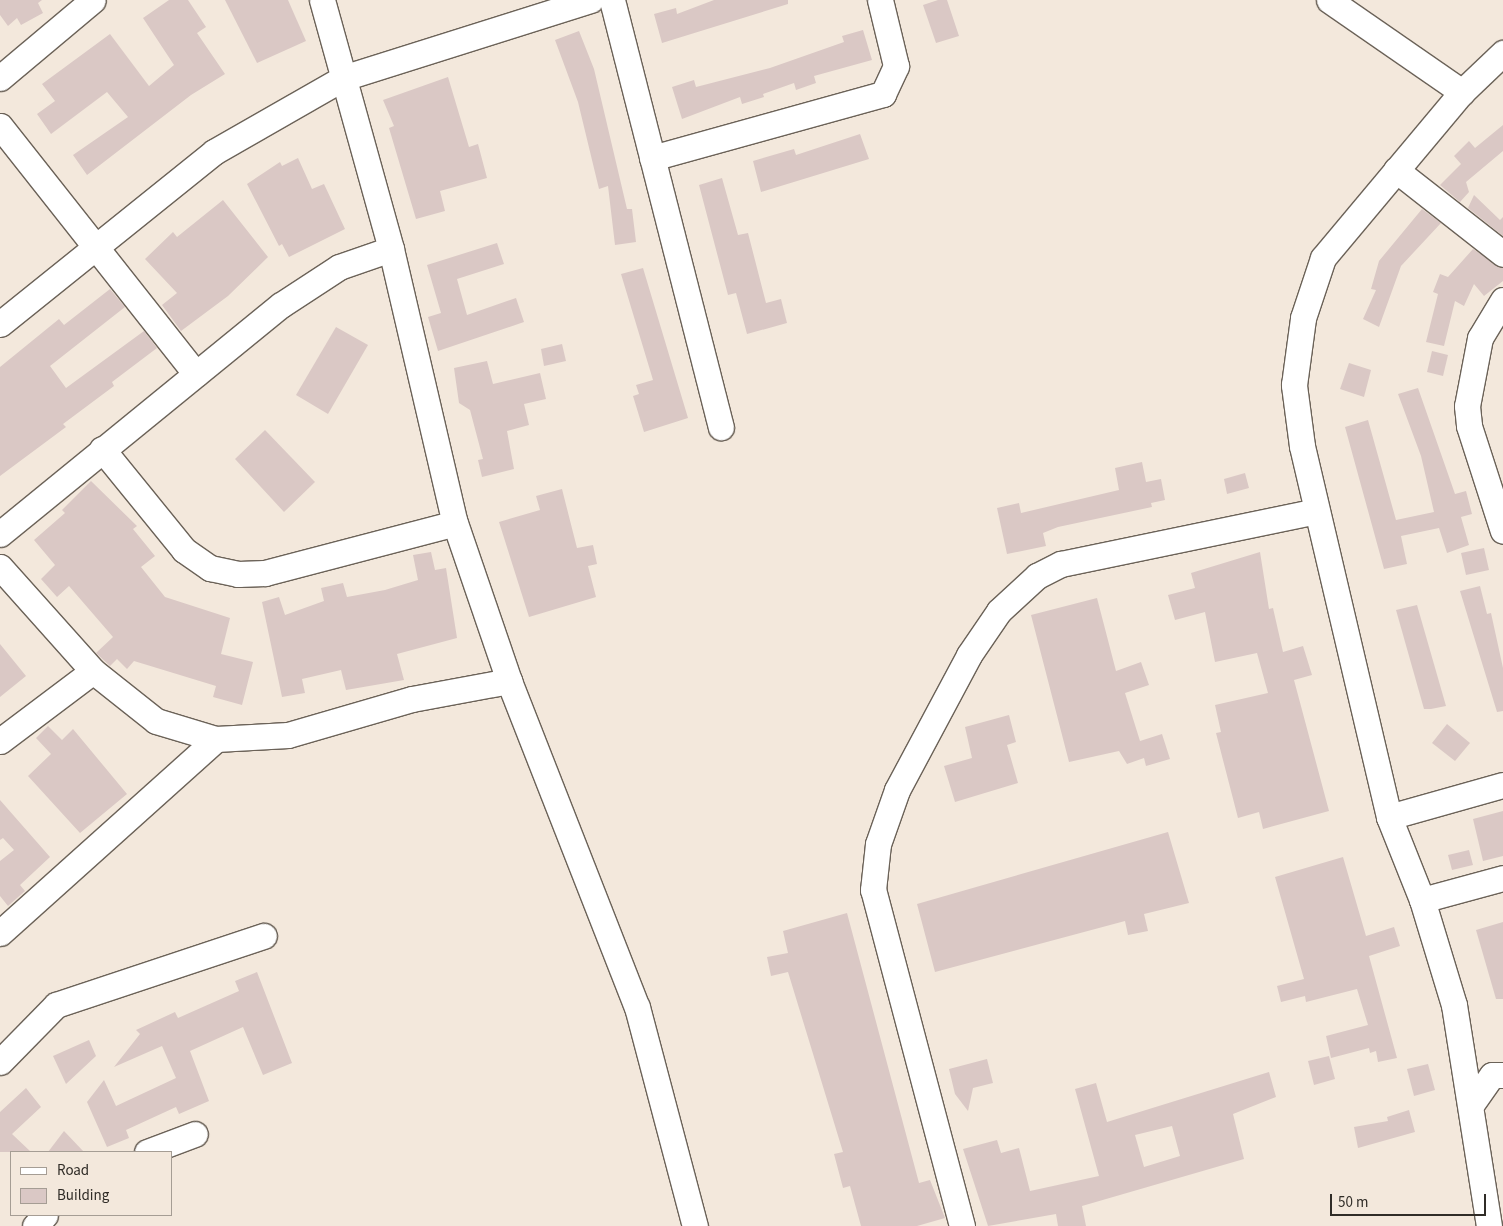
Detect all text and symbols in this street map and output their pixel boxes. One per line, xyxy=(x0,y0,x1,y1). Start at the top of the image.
legend xyxy=(10,1151,172,1216)
text: Road xyxy=(57,1160,89,1181)
scale bar xyxy=(1333,1184,1489,1216)
text: Building xyxy=(57,1185,109,1206)
text: 50 m xyxy=(1338,1192,1368,1213)

